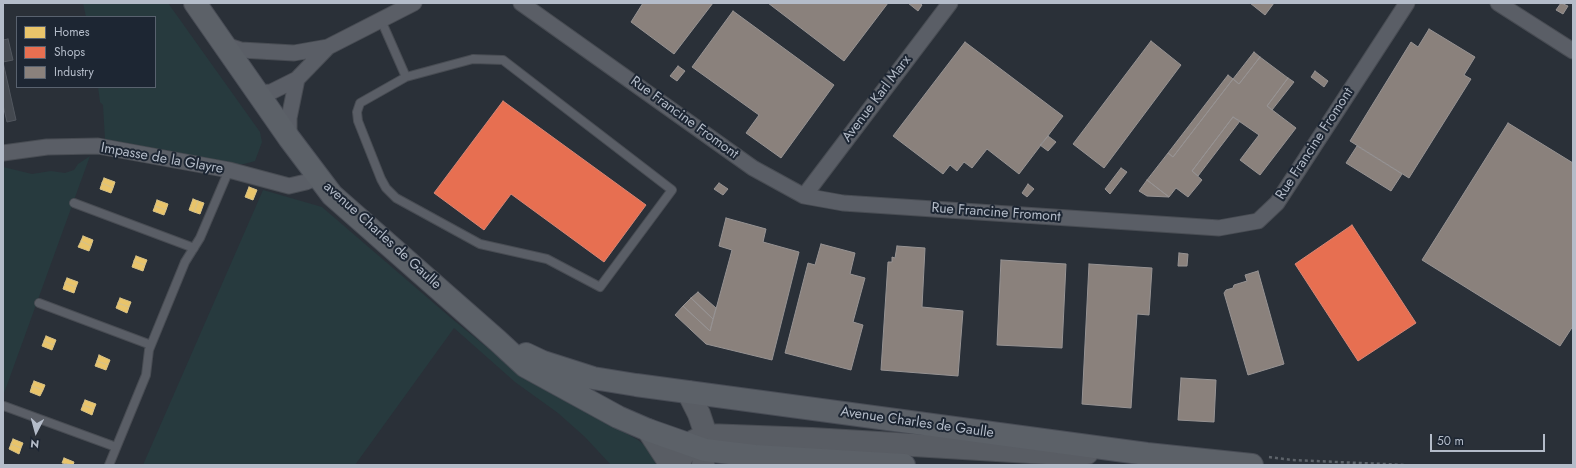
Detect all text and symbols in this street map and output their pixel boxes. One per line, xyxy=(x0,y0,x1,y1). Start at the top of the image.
legend xyxy=(16,16,156,88)
text: Homes xyxy=(54,23,90,41)
text: Shops xyxy=(54,43,85,61)
street label: Avenue Karl Marx xyxy=(839,52,915,146)
text: Industry xyxy=(54,63,94,81)
street label: Rue Francine Fromont xyxy=(627,73,741,163)
street label: Rue Francine Fromont xyxy=(1273,85,1357,203)
street label: Impasse de la Glayre xyxy=(99,140,225,178)
street label: avenue Charles de Gaulle xyxy=(320,179,444,293)
street label: Rue Francine Fromont xyxy=(931,200,1061,226)
street label: Avenue Charles de Gaulle xyxy=(839,404,995,442)
north arrow xyxy=(16,412,56,452)
scale bar xyxy=(1432,426,1547,452)
text: 50 m xyxy=(1437,432,1464,450)
text: N xyxy=(30,436,40,452)

